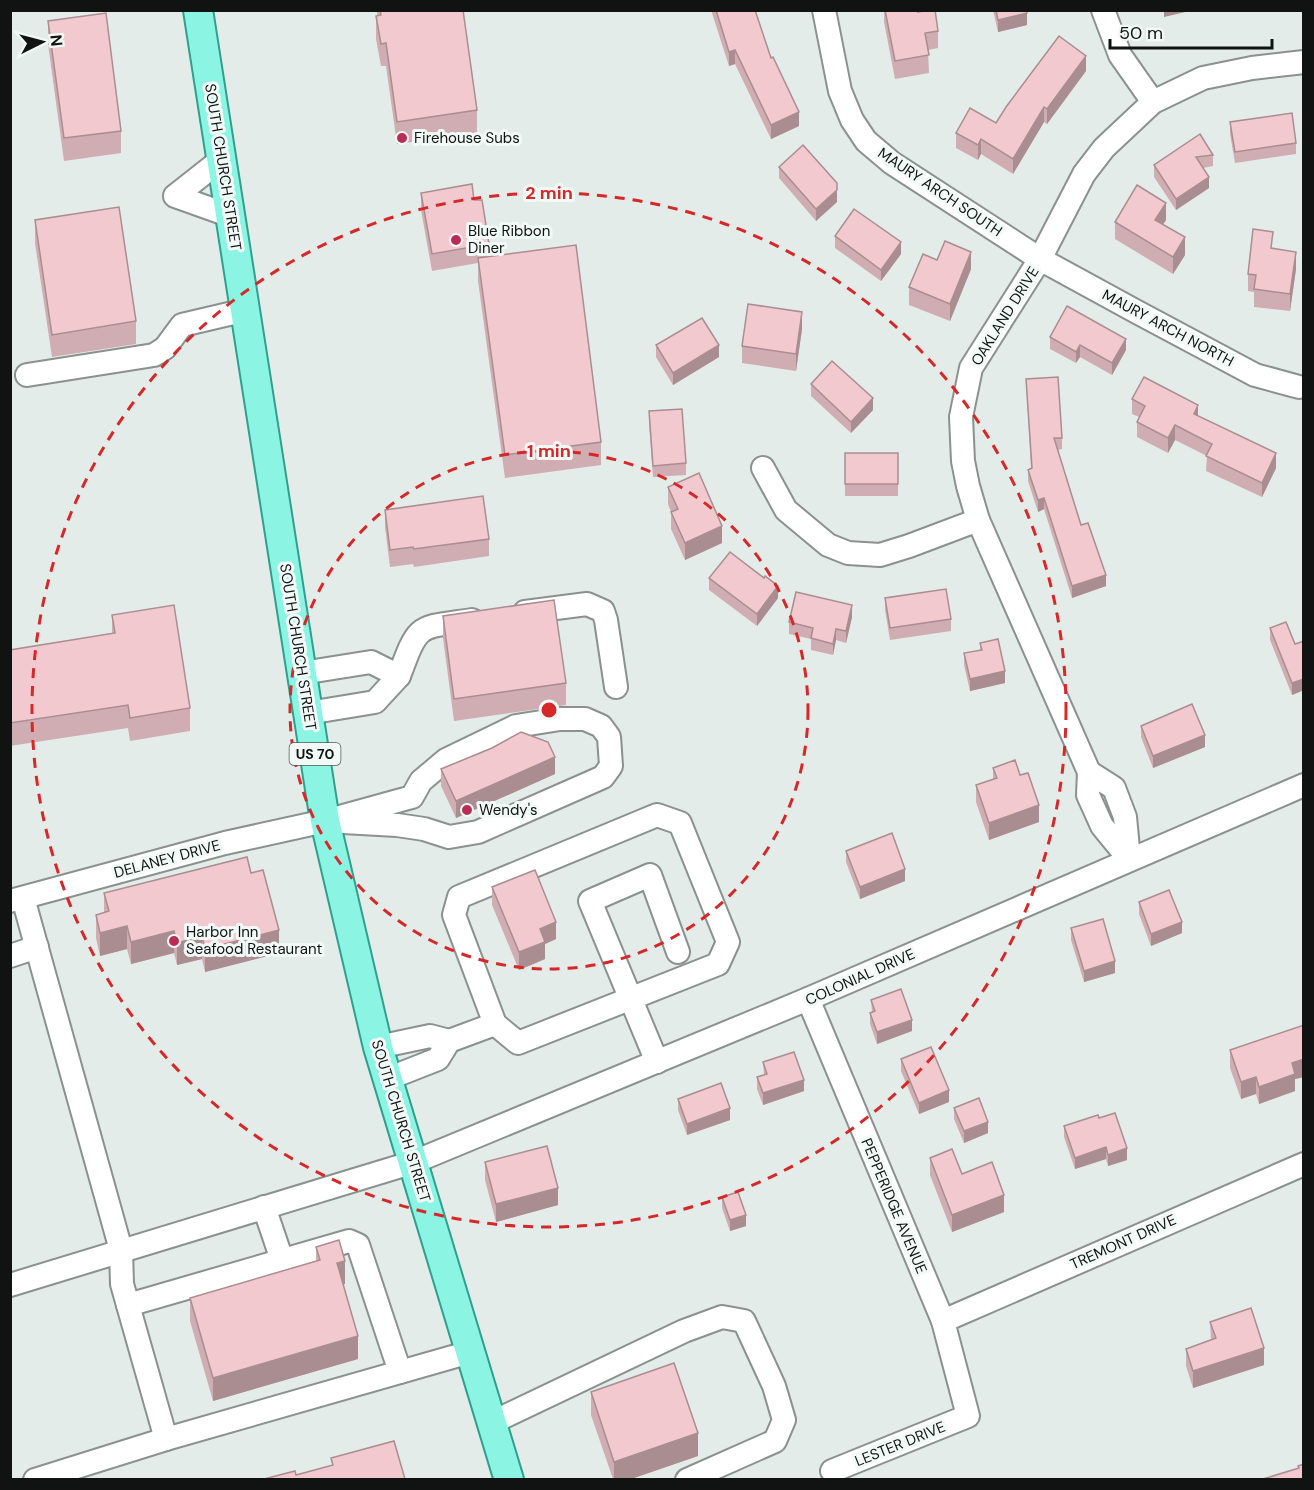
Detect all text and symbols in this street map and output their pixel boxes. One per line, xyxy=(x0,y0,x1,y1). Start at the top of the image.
north arrow xyxy=(12,12,72,72)
scale bar xyxy=(1110,12,1272,50)
text: 50 m xyxy=(1119,21,1163,45)
text: N xyxy=(45,34,67,47)
street label: SOUTH CHURCH STREET xyxy=(200,82,246,252)
place label: Firehouse Subs xyxy=(414,128,520,148)
marker: Firehouse Subs xyxy=(395,131,409,145)
street label: MAURY ARCH SOUTH xyxy=(874,143,1006,241)
text: 2 min xyxy=(525,181,573,205)
place label: Blue Ribbon Diner xyxy=(468,221,550,258)
marker: Blue Ribbon Diner xyxy=(449,233,463,247)
street label: OAKLAND DRIVE xyxy=(966,263,1044,369)
street label: MAURY ARCH NORTH xyxy=(1099,285,1237,371)
text: 1 min xyxy=(527,439,571,463)
street label: SOUTH CHURCH STREET xyxy=(275,562,321,732)
centre of rings xyxy=(539,700,559,720)
road number: US 70 xyxy=(290,743,340,765)
place label: Wendy's xyxy=(479,800,538,820)
marker: Wendy's xyxy=(460,803,474,817)
street label: DELANEY DRIVE xyxy=(112,835,222,883)
place label: Harbor Inn Seafood Restaurant xyxy=(186,922,323,959)
marker: Harbor Inn Seafood Restaurant xyxy=(167,934,181,948)
street label: COLONIAL DRIVE xyxy=(802,944,918,1010)
street label: SOUTH CHURCH STREET xyxy=(367,1037,435,1205)
street label: PEPPERIDGE AVENUE xyxy=(856,1135,932,1277)
street label: TREMONT DRIVE xyxy=(1067,1210,1179,1274)
street label: LESTER DRIVE xyxy=(852,1417,948,1471)

